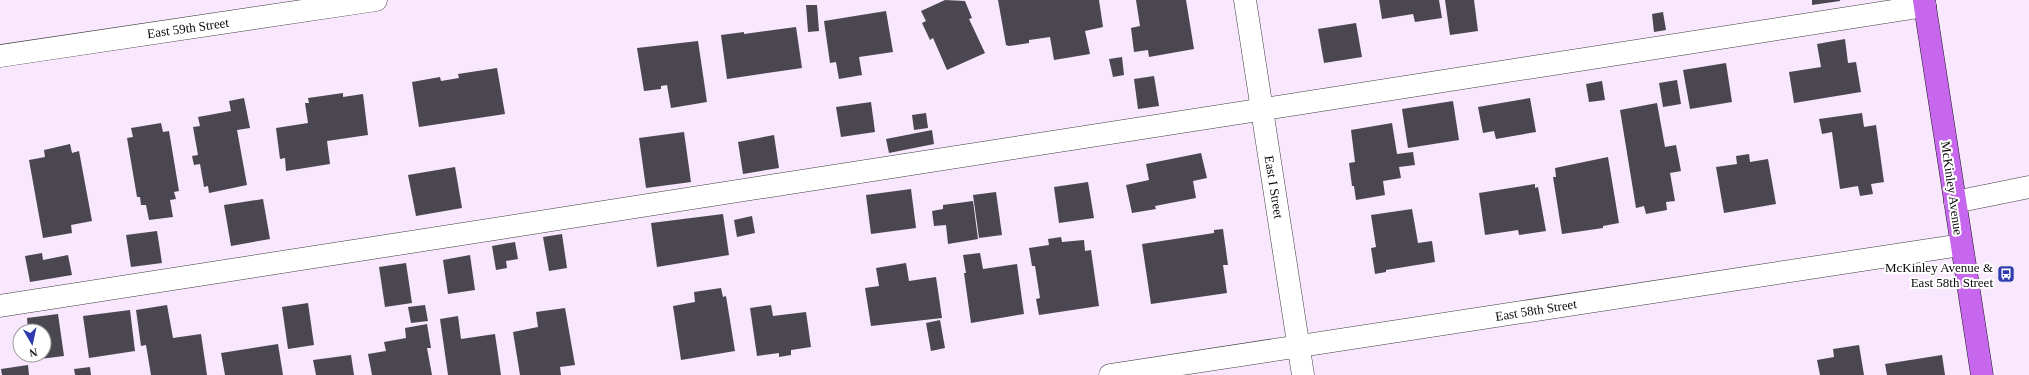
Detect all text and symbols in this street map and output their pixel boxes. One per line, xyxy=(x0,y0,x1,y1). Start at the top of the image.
street label: East 59th Street xyxy=(146,15,230,41)
street label: McKinley Avenue xyxy=(1938,140,1966,236)
street label: East I Street xyxy=(1262,154,1286,220)
place label: McKinley Avenue & East 58th Street xyxy=(1885,260,1993,290)
bus stop icon: McKinley Avenue & East 58th Street xyxy=(1996,264,2016,284)
street label: East 58th Street xyxy=(1494,296,1578,324)
north arrow xyxy=(12,323,52,363)
text: N xyxy=(29,346,38,359)

